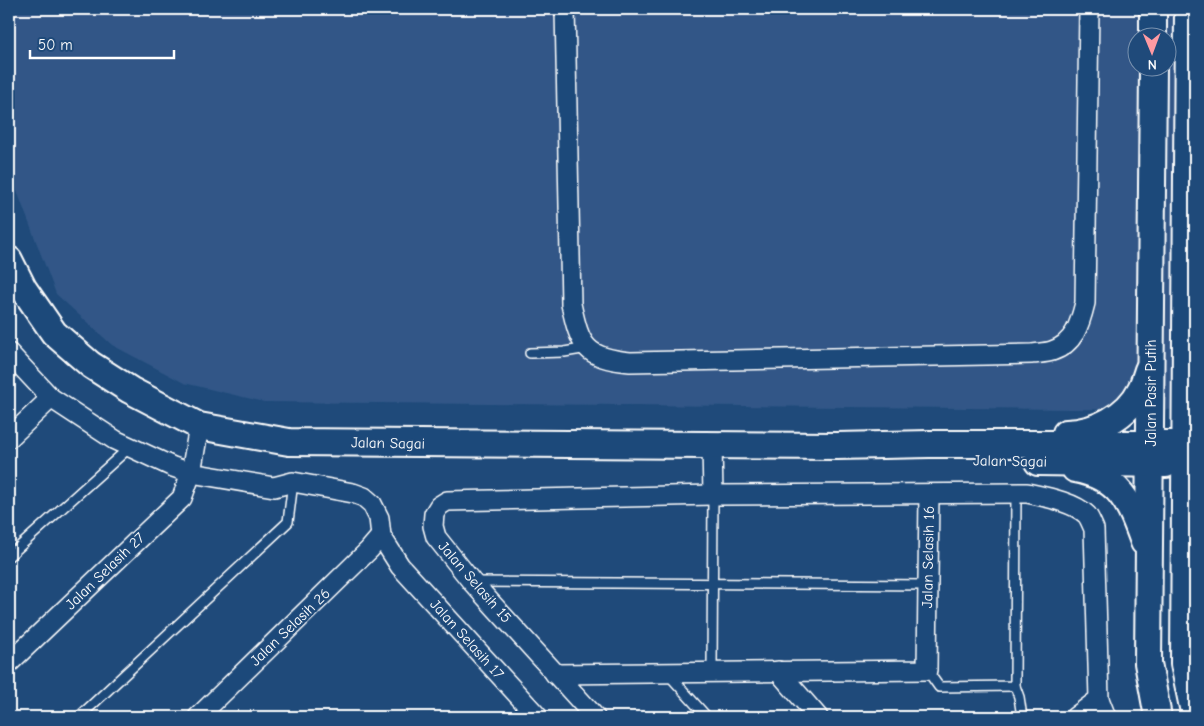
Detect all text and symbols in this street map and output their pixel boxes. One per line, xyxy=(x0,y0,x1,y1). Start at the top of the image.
scale bar xyxy=(30,28,174,60)
north arrow xyxy=(1126,28,1176,78)
text: 50 m xyxy=(38,36,73,54)
text: N xyxy=(1148,56,1157,73)
street label: Jalan Pasir Putih xyxy=(1142,340,1160,446)
street label: Jalan Sagai xyxy=(351,433,425,453)
street label: Jalan Sagai xyxy=(973,451,1047,471)
street label: Jalan Selasih 16 xyxy=(918,506,938,608)
street label: Jalan Selasih 27 xyxy=(62,529,148,613)
street label: Jalan Selasih 15 xyxy=(435,537,515,627)
street label: Jalan Selasih 26 xyxy=(246,584,334,670)
street label: Jalan Selasih 17 xyxy=(426,595,508,683)

